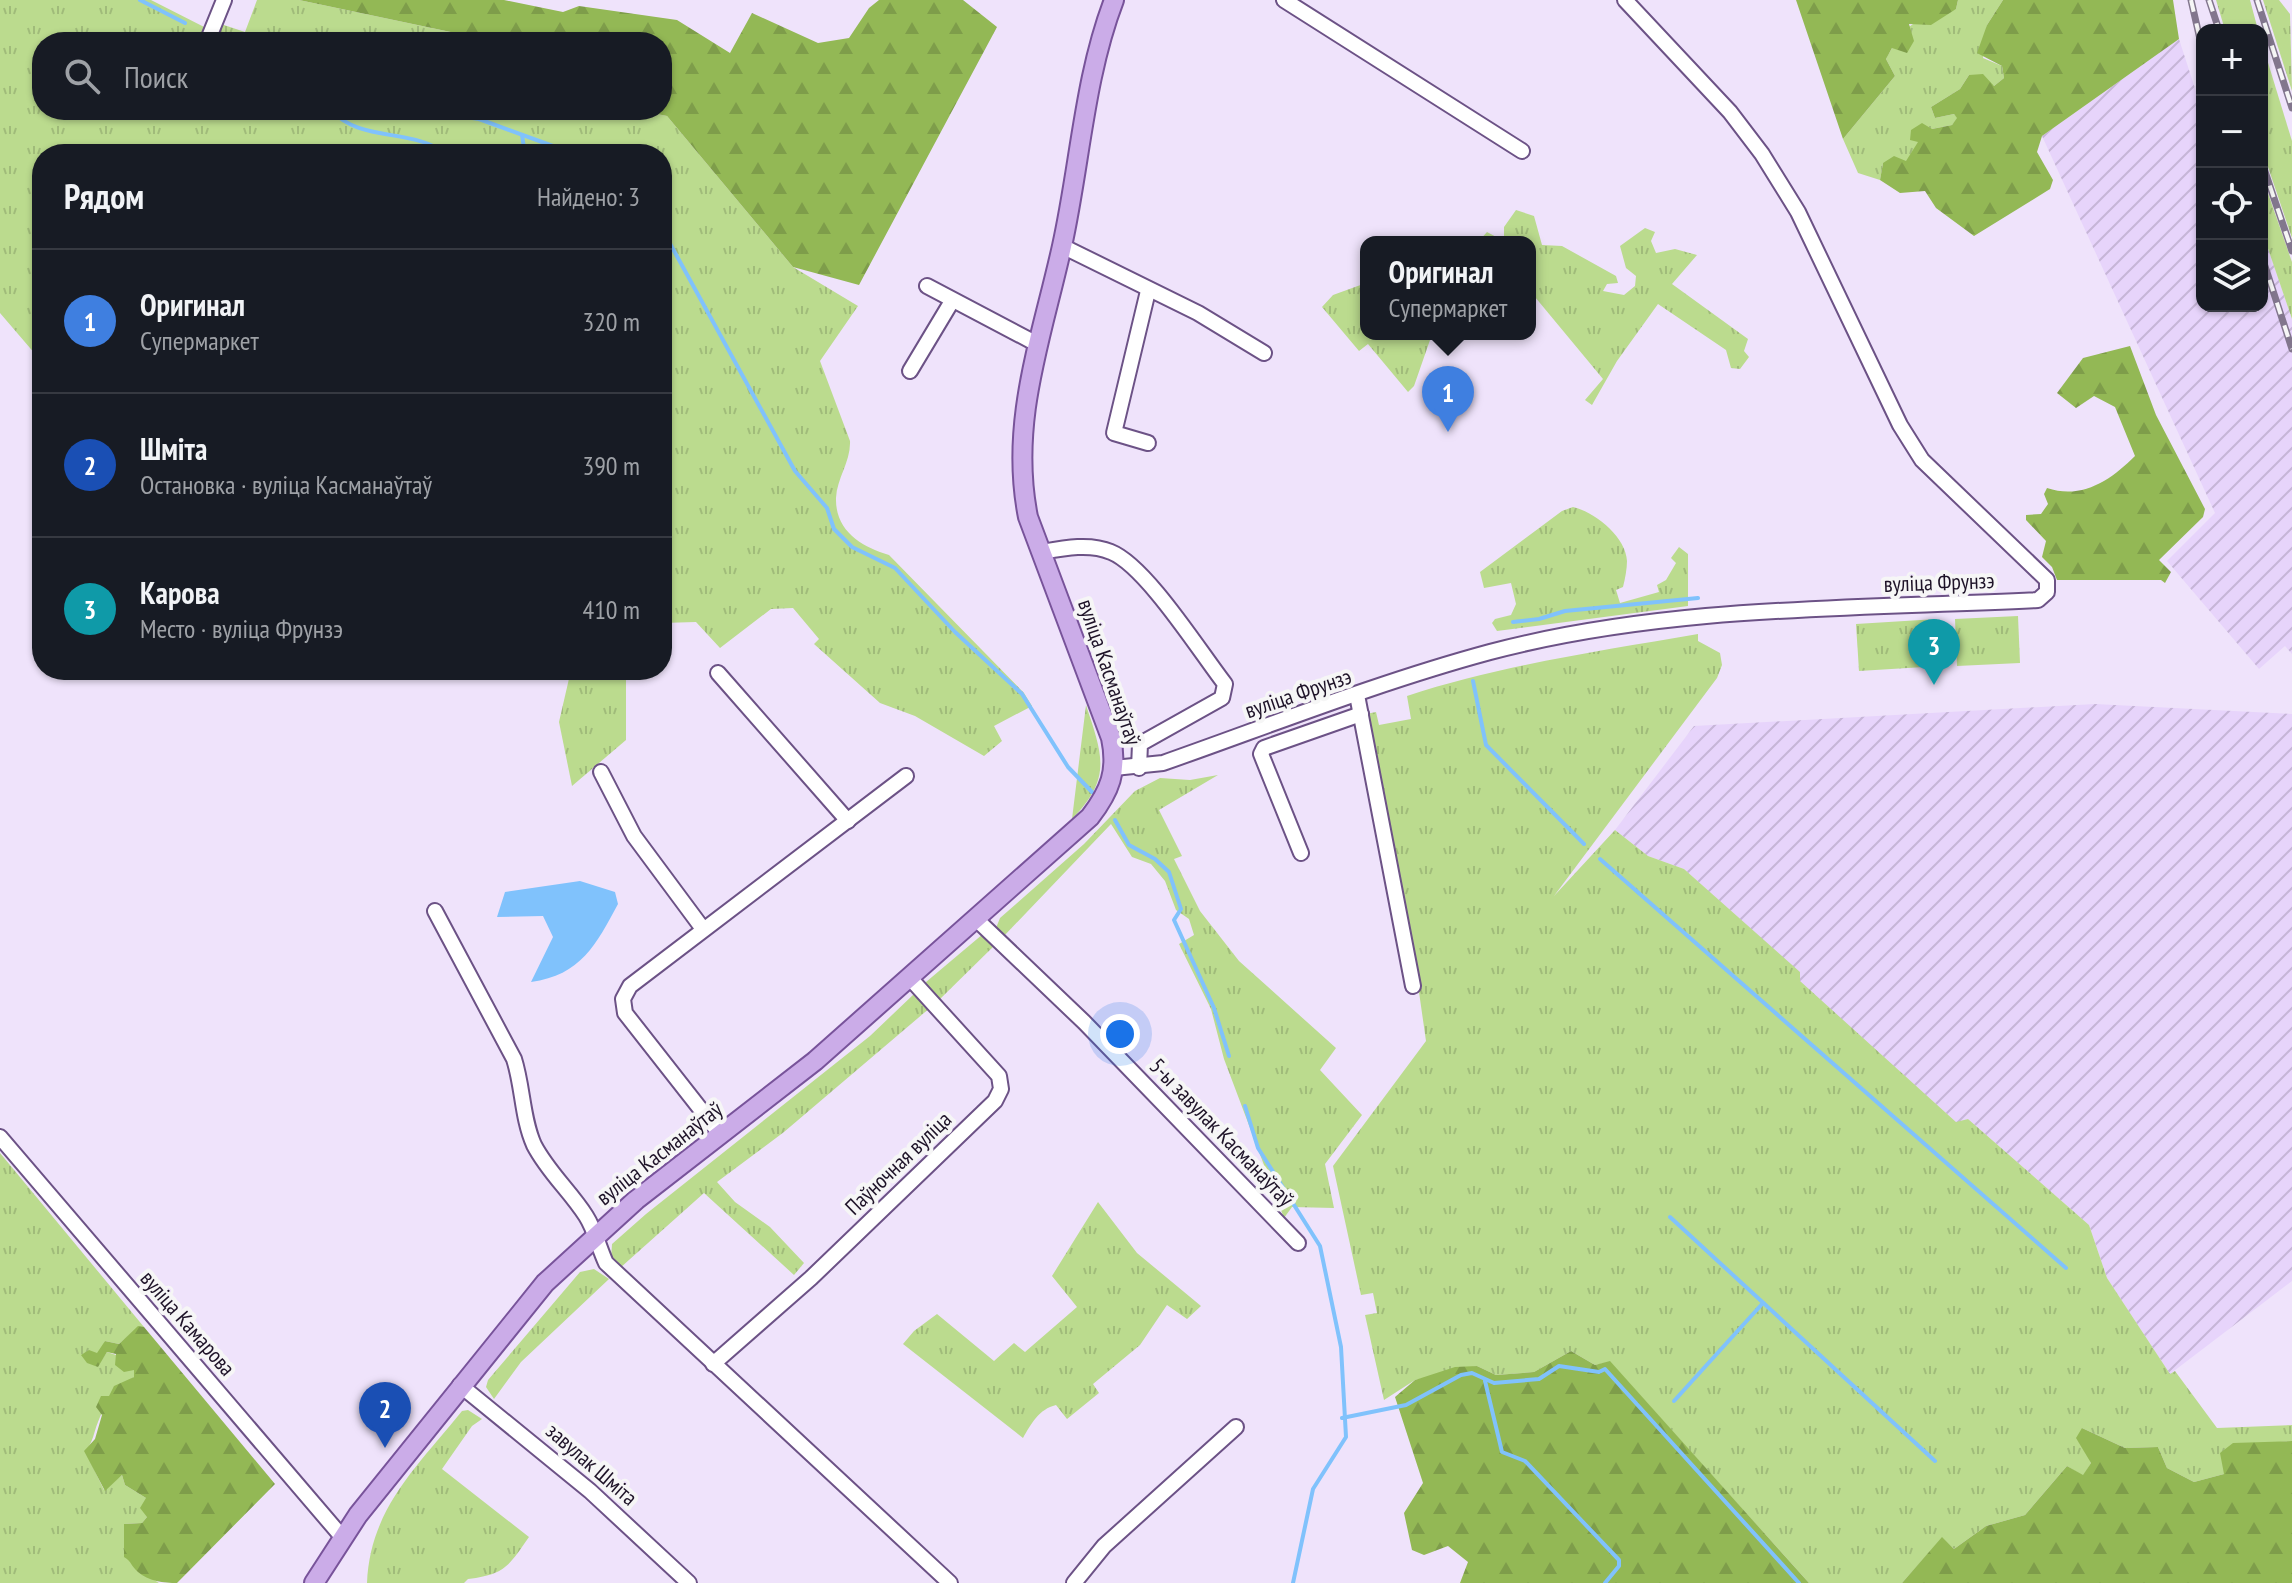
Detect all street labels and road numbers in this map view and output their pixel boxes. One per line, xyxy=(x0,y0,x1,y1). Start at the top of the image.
street label: вуліца Фрунзэ xyxy=(1883,566,1995,598)
street label: вуліца Касманаўтаў xyxy=(1072,595,1148,749)
street label: вуліца Фрунзэ xyxy=(1241,662,1355,724)
street label: 5-ы завулак Касманаўтаў xyxy=(1144,1052,1301,1213)
street label: вуліца Касманаўтаў xyxy=(590,1095,728,1211)
street label: Паўночная вуліца xyxy=(839,1105,957,1221)
street label: вуліца Камарова xyxy=(135,1265,241,1381)
street label: завулак Шміта xyxy=(541,1417,643,1511)

